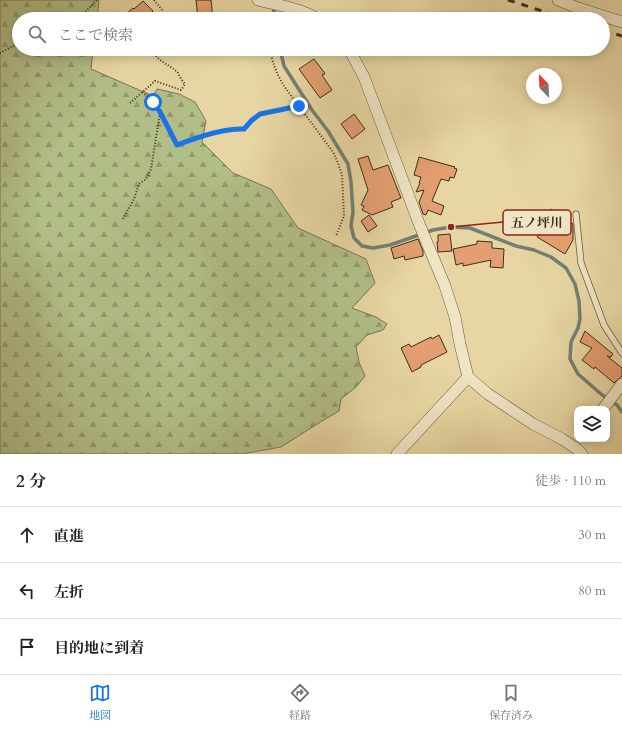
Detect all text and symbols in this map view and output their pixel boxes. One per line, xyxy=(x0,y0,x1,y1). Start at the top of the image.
search box xyxy=(12,12,610,56)
icon: search xyxy=(26,23,48,45)
text: ここで検索 xyxy=(58,25,133,45)
north arrow xyxy=(526,68,562,104)
route start xyxy=(144,93,162,111)
route end xyxy=(290,97,308,115)
callout: 五ノ坪川 xyxy=(503,210,571,235)
text: 五ノ坪川 xyxy=(511,214,563,232)
map controls xyxy=(574,406,610,442)
button: layers xyxy=(574,406,610,442)
text: 2 分 xyxy=(16,470,46,493)
text: 徒歩 · 110 m xyxy=(535,472,606,490)
icon: ahead xyxy=(16,524,38,546)
text: 直進 xyxy=(54,526,84,546)
text: 30 m xyxy=(578,526,606,544)
icon: left xyxy=(16,580,38,602)
text: 左折 xyxy=(54,582,84,602)
text: 80 m xyxy=(578,582,606,600)
icon: arrive xyxy=(16,636,38,658)
text: 目的地に到着 xyxy=(54,638,144,658)
tab: 地図 xyxy=(89,682,111,723)
tab: 経路 xyxy=(289,682,311,723)
tab: 保存済み xyxy=(489,682,533,723)

